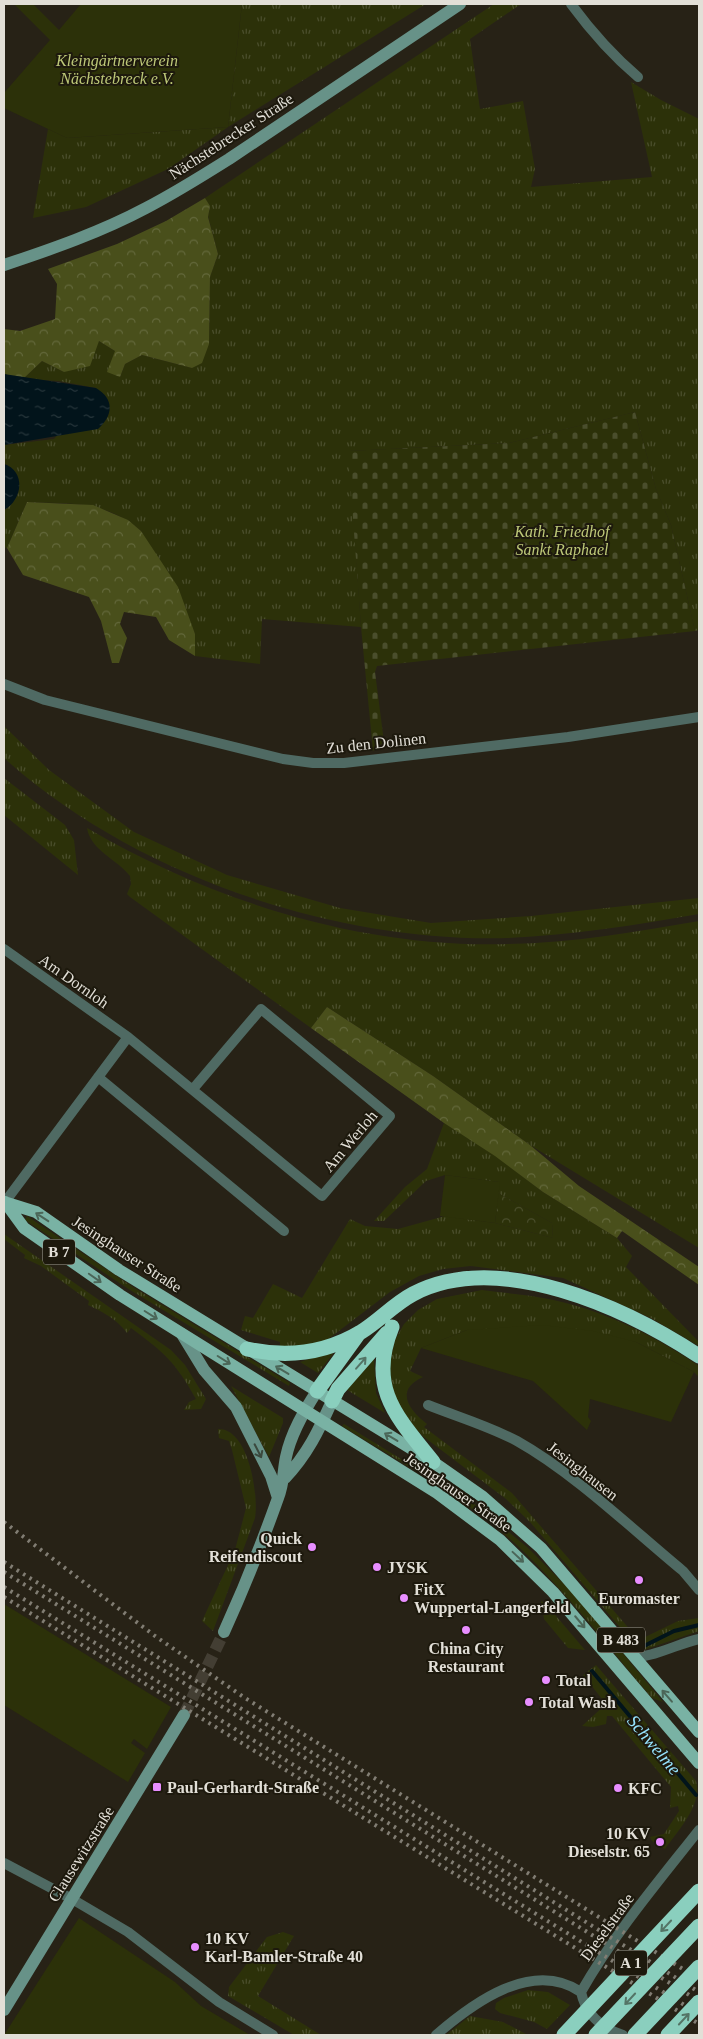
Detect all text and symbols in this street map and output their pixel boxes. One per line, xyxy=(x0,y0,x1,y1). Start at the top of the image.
park label: Kleingärtnerverein Nächstebreck e.V. xyxy=(55,52,178,87)
street label: Nächstebrecker Straße xyxy=(166,90,296,182)
park label: Kath. Friedhof Sankt Raphael xyxy=(513,523,612,559)
street label: Zu den Dolinen xyxy=(325,729,427,757)
street label: Am Dornloh xyxy=(36,951,112,1011)
street label: Am Werloh xyxy=(320,1107,380,1175)
one-way arrow xyxy=(35,1211,49,1222)
street label: Jesinghauser Straße xyxy=(69,1212,185,1296)
road number: B 7 xyxy=(43,1240,75,1264)
one-way arrow xyxy=(88,1273,102,1283)
one-way arrow xyxy=(144,1310,158,1320)
one-way arrow xyxy=(216,1356,230,1366)
one-way arrow xyxy=(355,1357,366,1370)
one-way arrow xyxy=(276,1365,290,1375)
one-way arrow xyxy=(384,1431,398,1441)
street label: Jesinghausen xyxy=(544,1438,622,1504)
one-way arrow xyxy=(253,1443,263,1458)
street label: Jesinghauser Straße xyxy=(401,1449,515,1536)
place label: Quick Reifendiscout xyxy=(209,1530,303,1565)
marker: Quick Reifendiscout xyxy=(306,1541,318,1553)
one-way arrow xyxy=(511,1551,524,1563)
place label: JYSK xyxy=(387,1559,428,1576)
marker: JYSK xyxy=(371,1561,383,1573)
marker: Euromaster xyxy=(633,1574,645,1586)
place label: FitX Wuppertal-Langerfeld xyxy=(414,1581,569,1617)
place label: Euromaster xyxy=(598,1590,680,1607)
marker: FitX Wuppertal-Langerfeld xyxy=(398,1592,410,1604)
one-way arrow xyxy=(574,1616,585,1629)
marker: China City Restaurant xyxy=(460,1624,472,1636)
road number: B 483 xyxy=(597,1628,645,1652)
place label: China City Restaurant xyxy=(428,1640,505,1675)
place label: Total xyxy=(556,1672,592,1689)
marker: Total xyxy=(540,1674,552,1686)
one-way arrow xyxy=(661,1689,673,1702)
place label: Total Wash xyxy=(539,1694,616,1711)
marker: Total Wash xyxy=(523,1696,535,1708)
water label: Schwelme xyxy=(623,1711,685,1779)
place label: Paul-Gerhardt-Straße xyxy=(167,1779,319,1796)
place label: KFC xyxy=(628,1780,662,1797)
marker: Paul-Gerhardt-Straße xyxy=(151,1781,163,1793)
marker: KFC xyxy=(612,1782,624,1794)
street label: Clausewitzstraße xyxy=(45,1803,117,1905)
place label: 10 KV Dieselstr. 65 xyxy=(568,1825,650,1860)
marker: 10 KV Dieselstr. 65 xyxy=(654,1836,666,1848)
street label: Dieselstraße xyxy=(577,1890,637,1964)
one-way arrow xyxy=(660,1920,672,1933)
place label: 10 KV Karl-Bamler-Straße 40 xyxy=(205,1930,363,1965)
marker: 10 KV Karl-Bamler-Straße 40 xyxy=(189,1941,201,1953)
road number: A 1 xyxy=(615,1950,647,1976)
one-way arrow xyxy=(624,1993,636,2006)
one-way arrow xyxy=(678,2012,690,2025)

